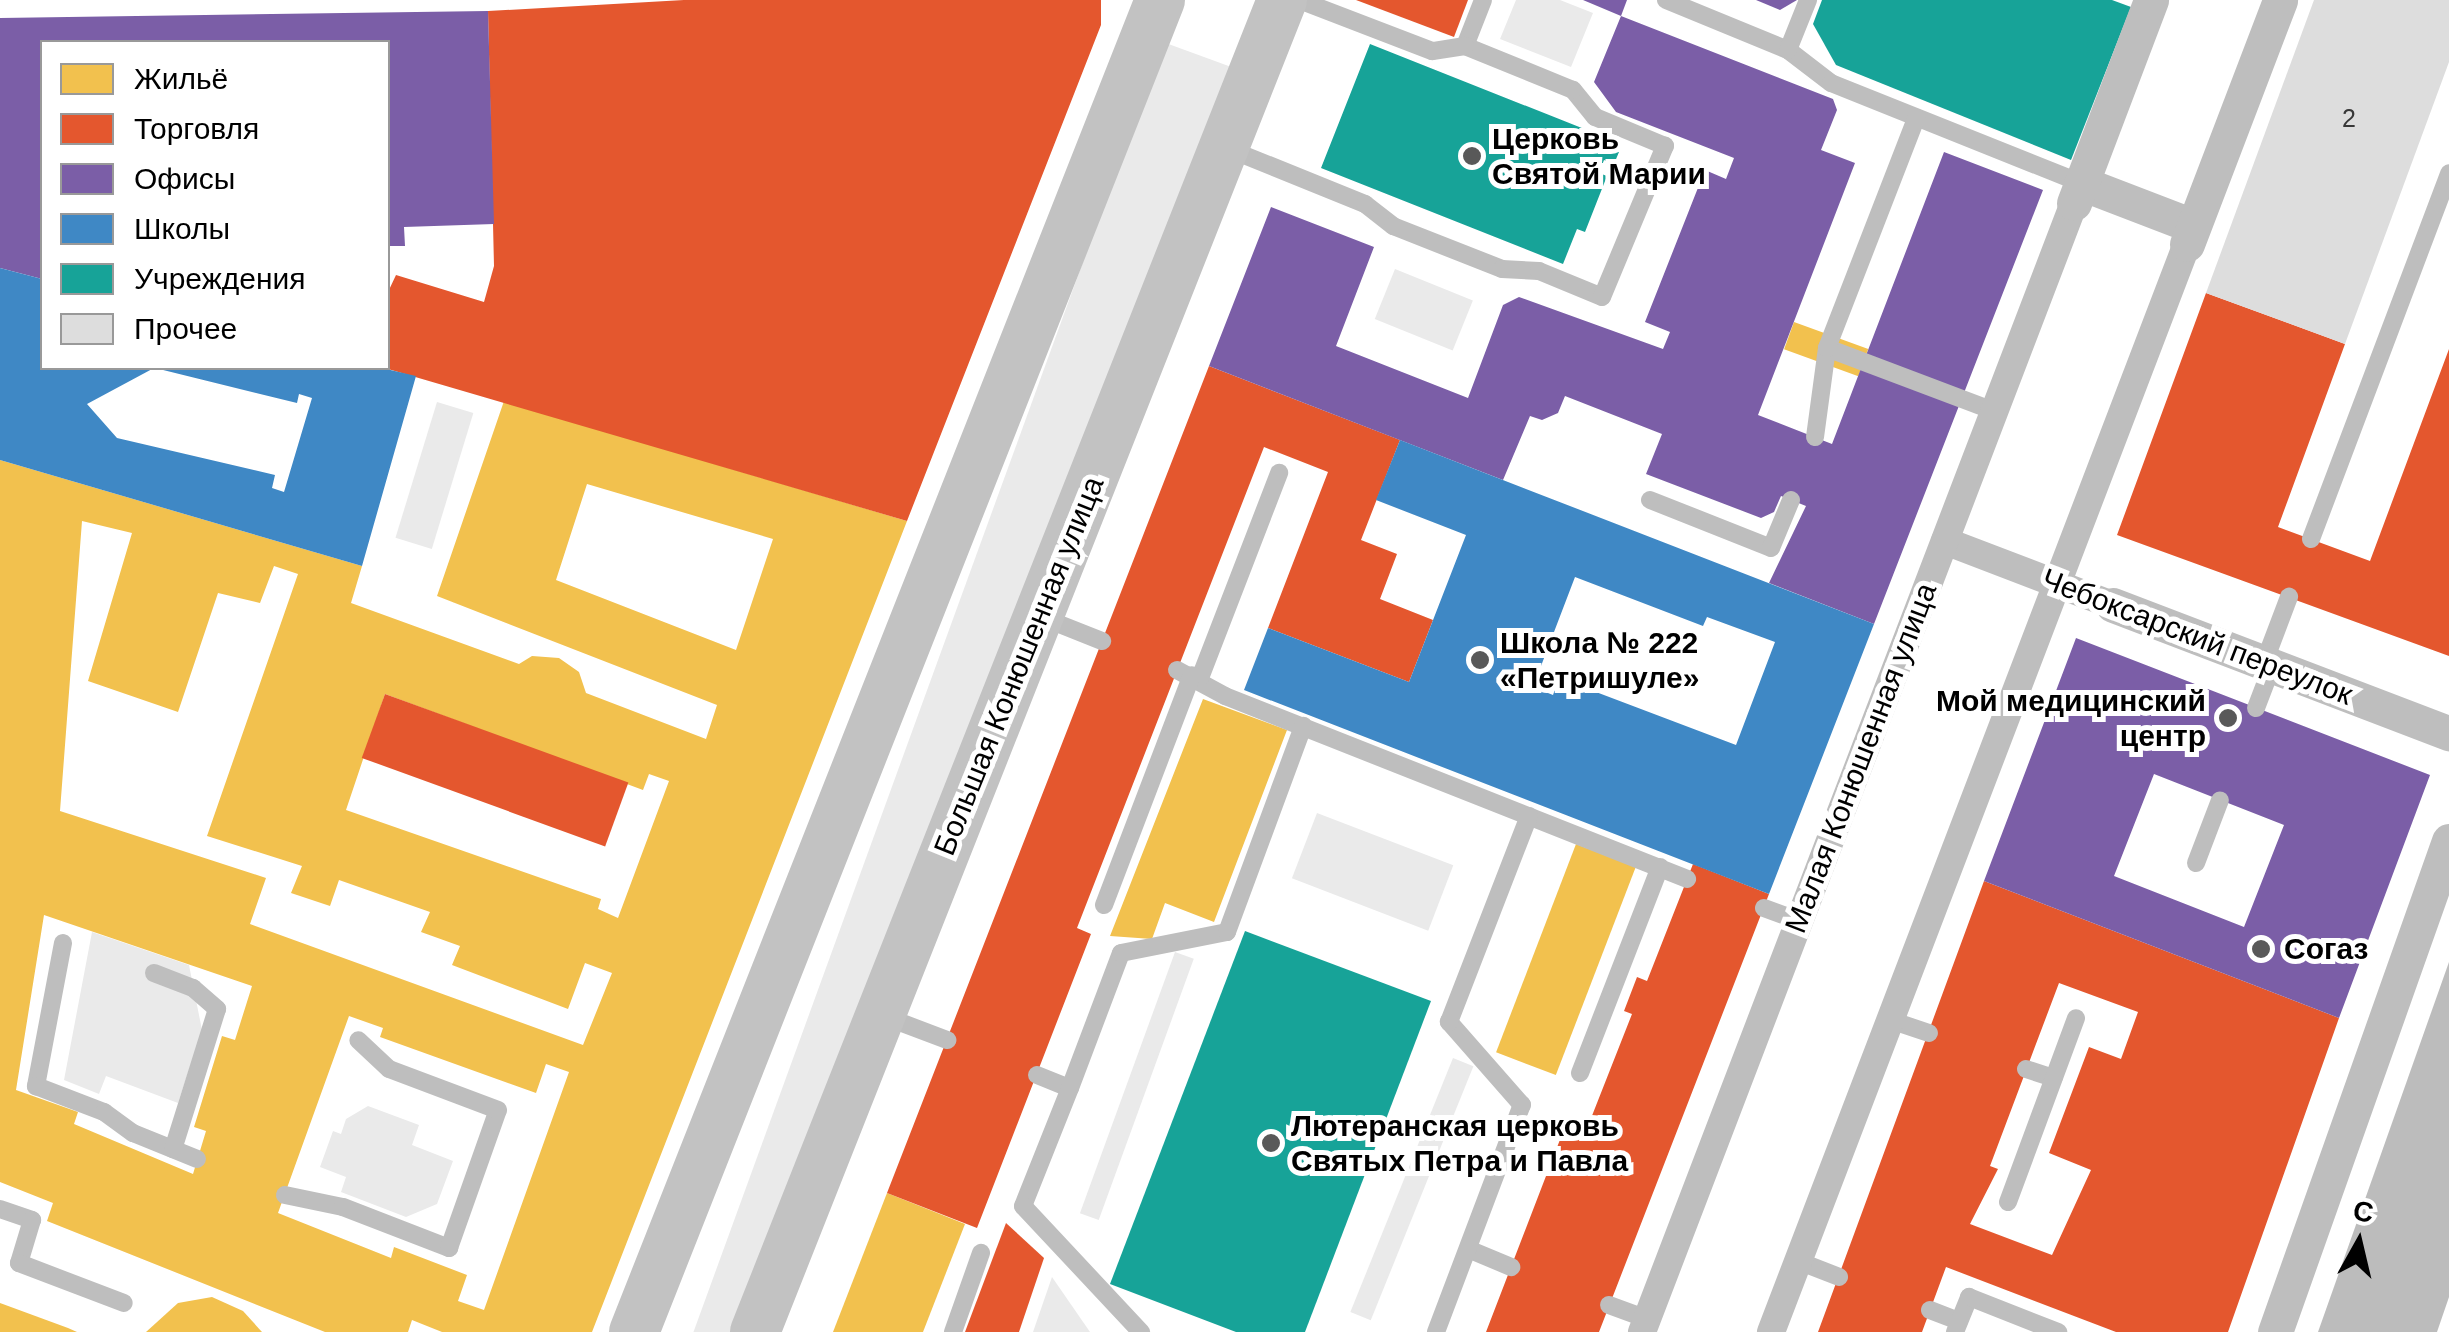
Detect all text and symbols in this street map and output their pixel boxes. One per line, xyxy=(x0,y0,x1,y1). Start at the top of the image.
legend xyxy=(40,40,390,370)
text: Жильё xyxy=(134,62,228,95)
house number: 2 xyxy=(2342,103,2356,133)
text: Торговля xyxy=(134,112,259,145)
place label: Церковь Святой Марии xyxy=(1492,121,1706,192)
marker: Церковь Святой Марии xyxy=(1461,145,1483,167)
text: Офисы xyxy=(134,162,235,195)
text: Школы xyxy=(134,212,230,245)
text: Учреждения xyxy=(134,262,306,295)
text: Прочее xyxy=(134,312,237,345)
street label: Большая Конюшенная улица xyxy=(926,471,1112,861)
street label: Чебоксарский переулок xyxy=(2037,561,2357,713)
street label: Малая Конюшенная улица xyxy=(1778,578,1944,938)
place label: Школа № 222 «Петришуле» xyxy=(1500,625,1699,696)
marker: Школа № 222 «Петришуле» xyxy=(1469,649,1491,671)
place label: Мой медицинский центр xyxy=(1936,683,2206,754)
marker: Мой медицинский центр xyxy=(2215,705,2241,731)
place label: Согаз xyxy=(2284,931,2368,967)
marker: Согаз xyxy=(2248,936,2274,962)
place label: Лютеранская церковь Святых Петра и Павла xyxy=(1291,1108,1628,1178)
marker: Лютеранская церковь Святых Петра и Павла xyxy=(1260,1132,1282,1154)
north arrow xyxy=(2309,1192,2409,1292)
text: С xyxy=(2351,1195,2375,1229)

